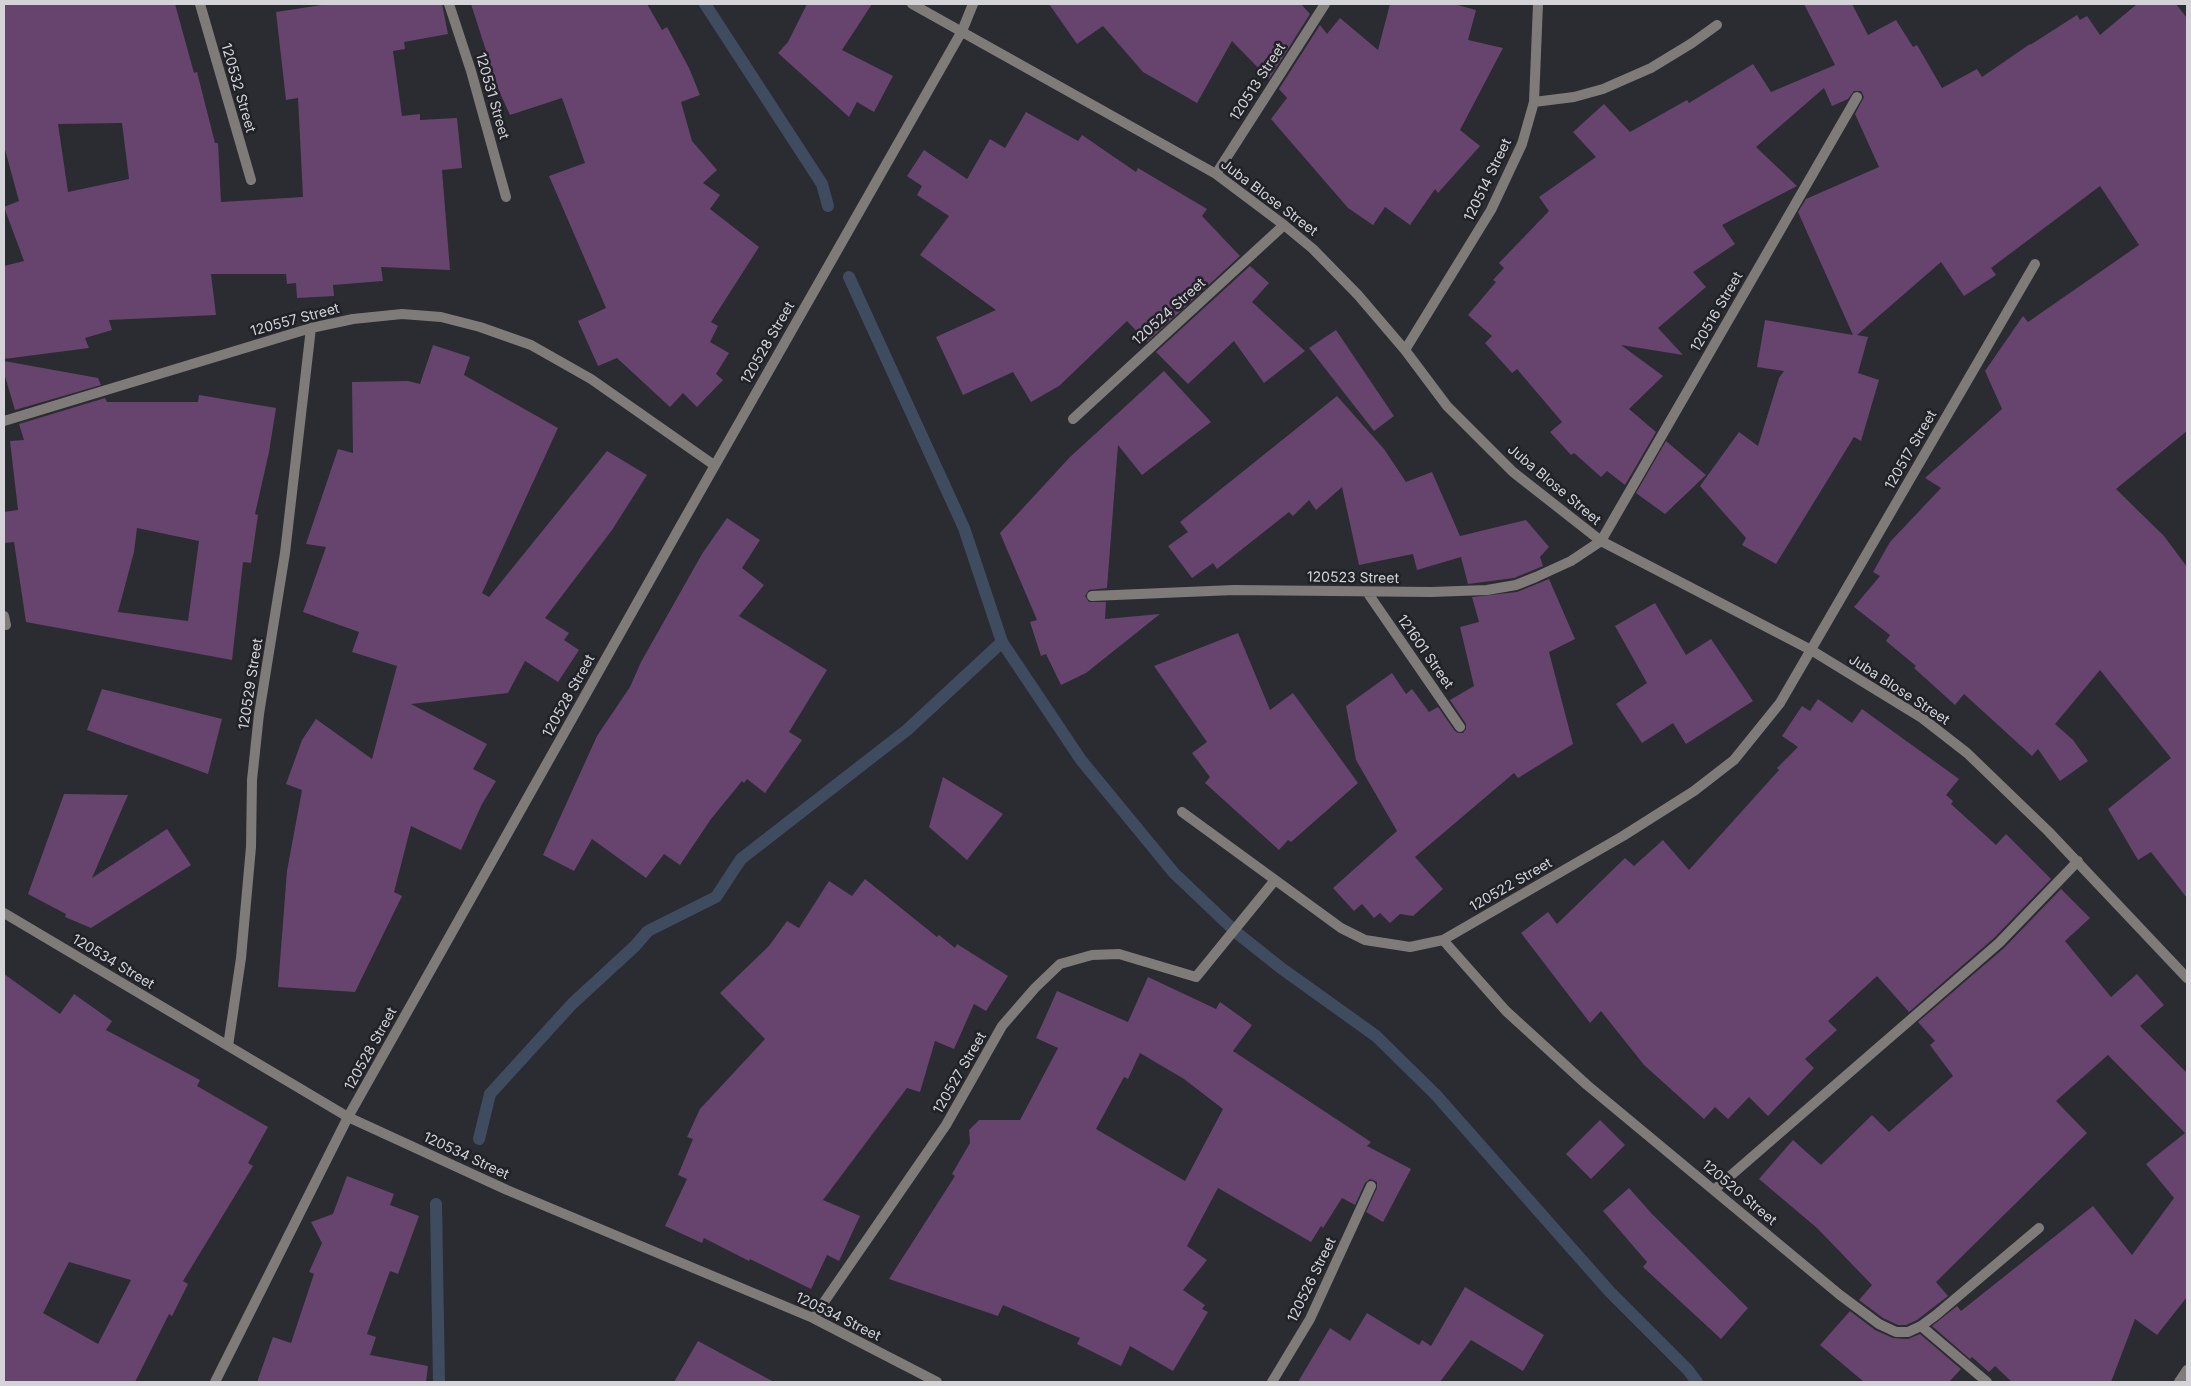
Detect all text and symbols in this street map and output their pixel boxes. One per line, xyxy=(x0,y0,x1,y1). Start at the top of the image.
street label: 120513 Street xyxy=(1227,40,1289,124)
street label: 120532 Street xyxy=(217,41,259,135)
street label: 120531 Street xyxy=(472,51,512,141)
street label: 120514 Street xyxy=(1461,136,1515,224)
street label: Juba Blose Street xyxy=(1217,156,1321,240)
street label: 120516 Street xyxy=(1687,269,1747,355)
street label: 120524 Street xyxy=(1129,275,1209,349)
street label: 120528 Street xyxy=(738,299,798,387)
street label: 120557 Street xyxy=(249,300,341,340)
street label: 120517 Street xyxy=(1882,407,1940,493)
street label: Juba Blose Street xyxy=(1504,441,1604,529)
street label: 120523 Street xyxy=(1307,569,1399,587)
street label: 121601 Street xyxy=(1393,612,1457,692)
street label: 120529 Street xyxy=(235,637,267,731)
street label: Juba Blose Street xyxy=(1845,651,1953,729)
street label: 120528 Street xyxy=(539,652,599,740)
street label: 120522 Street xyxy=(1467,855,1555,915)
street label: 120534 Street xyxy=(69,931,157,993)
street label: 120528 Street xyxy=(341,1005,401,1093)
street label: 120527 Street xyxy=(930,1029,990,1117)
street label: 120534 Street xyxy=(420,1129,512,1183)
street label: 120520 Street xyxy=(1698,1157,1780,1229)
street label: 120526 Street xyxy=(1284,1235,1340,1325)
street label: 120534 Street xyxy=(793,1289,883,1345)

